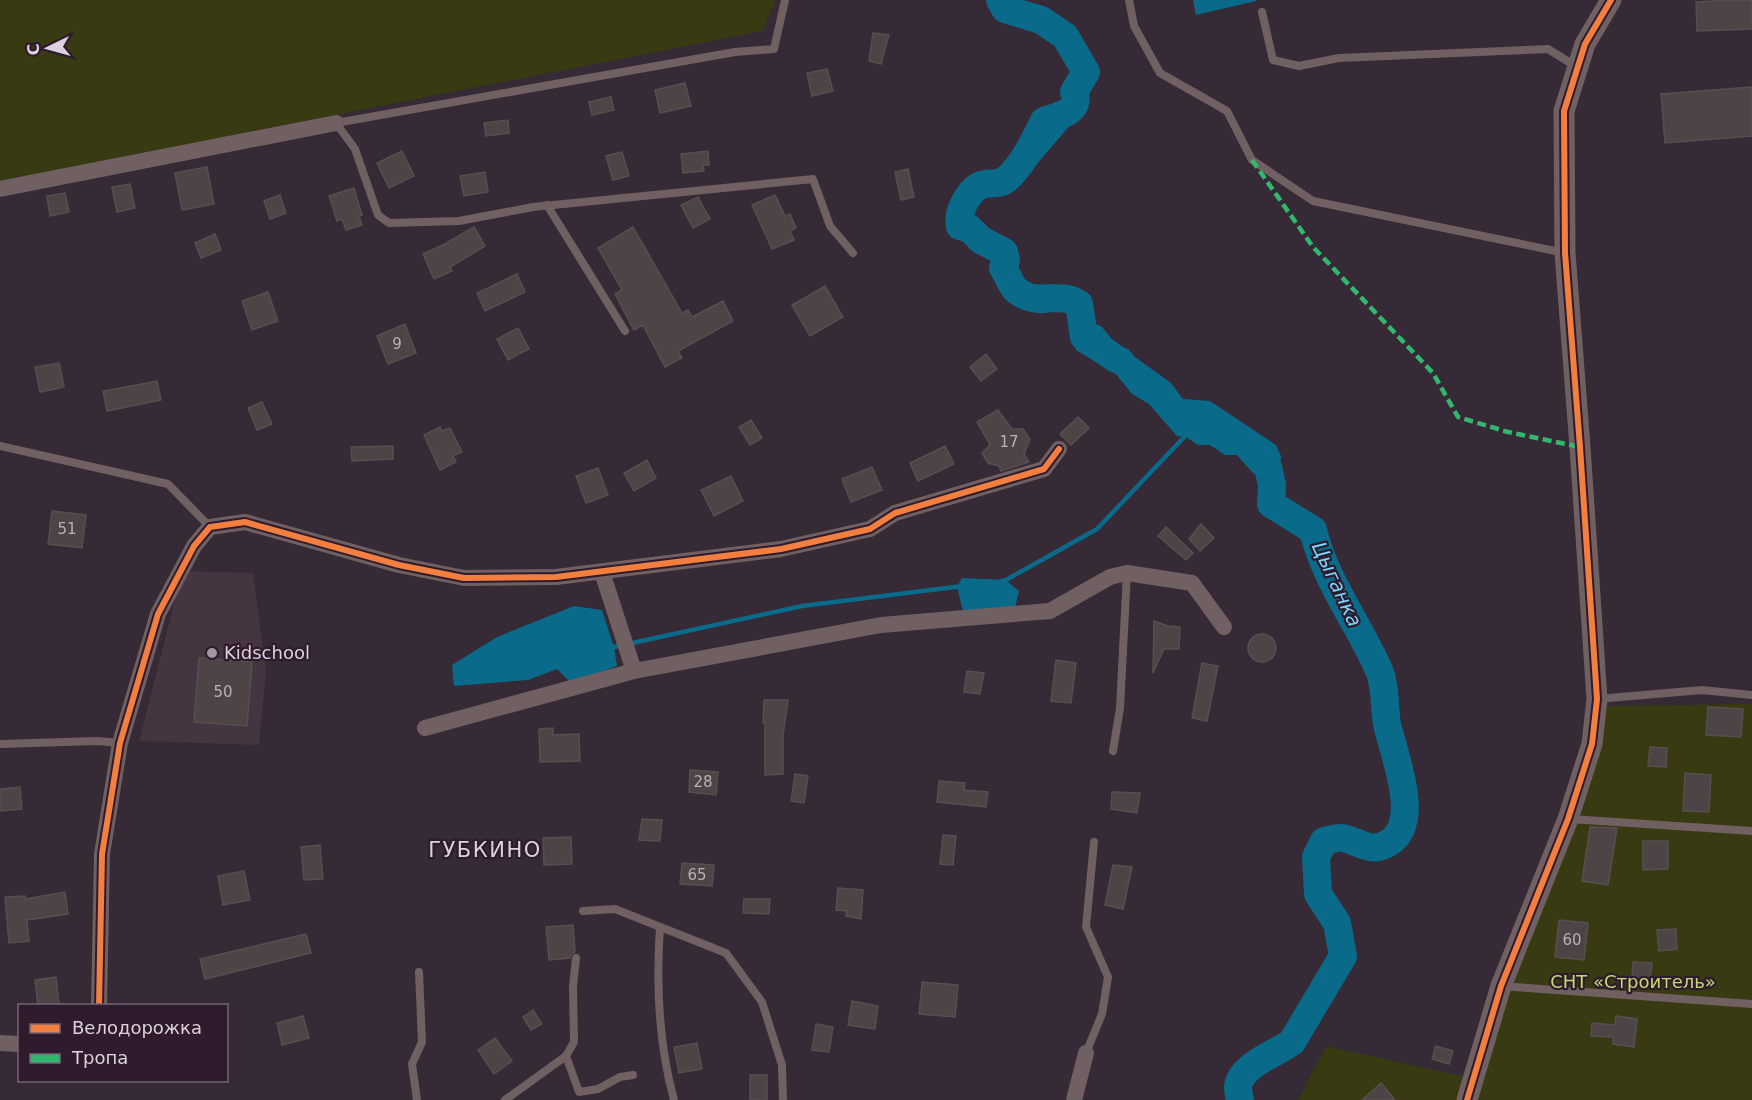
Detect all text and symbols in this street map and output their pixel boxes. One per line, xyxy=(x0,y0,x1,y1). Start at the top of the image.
north arrow xyxy=(18,18,78,78)
text: С xyxy=(24,43,44,56)
house number: 9 xyxy=(392,335,402,353)
house number: 17 xyxy=(999,433,1019,451)
house number: 51 xyxy=(57,520,77,538)
water label: Цыганка xyxy=(1307,537,1367,631)
place label: Kidschool xyxy=(224,642,310,663)
marker: Kidschool xyxy=(205,646,219,660)
house number: 50 xyxy=(213,683,233,701)
house number: 28 xyxy=(693,773,713,791)
district label: ГУБКИНО xyxy=(428,838,542,862)
house number: 65 xyxy=(687,866,707,884)
house number: 60 xyxy=(1562,931,1582,949)
park label: СНТ «Строитель» xyxy=(1550,971,1716,992)
legend xyxy=(18,1004,228,1082)
text: Велодорожка xyxy=(72,1017,202,1038)
text: Тропа xyxy=(71,1047,128,1068)

